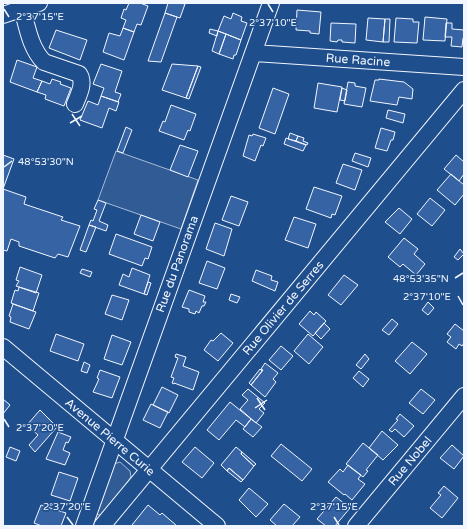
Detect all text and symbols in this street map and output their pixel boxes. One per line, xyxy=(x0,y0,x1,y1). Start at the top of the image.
text: 2°37'15"E xyxy=(16,11,64,23)
text: 2°37'10"E xyxy=(249,17,297,29)
street label: Rue Racine xyxy=(325,51,391,69)
text: 48°53'30"N xyxy=(18,156,74,168)
street label: Rue du Panorama xyxy=(153,214,201,314)
street label: Rue Olivier de Serres xyxy=(240,258,327,358)
text: 48°53'35"N xyxy=(393,273,449,285)
text: 2°37'10"E xyxy=(403,291,451,303)
street label: Avenue Pierre Curie xyxy=(62,395,158,479)
text: 2°37'20"E xyxy=(16,422,64,434)
street label: Rue Nobel xyxy=(385,434,435,488)
text: 2°37'20"E xyxy=(43,501,91,513)
text: 2°37'15"E xyxy=(310,501,358,513)

